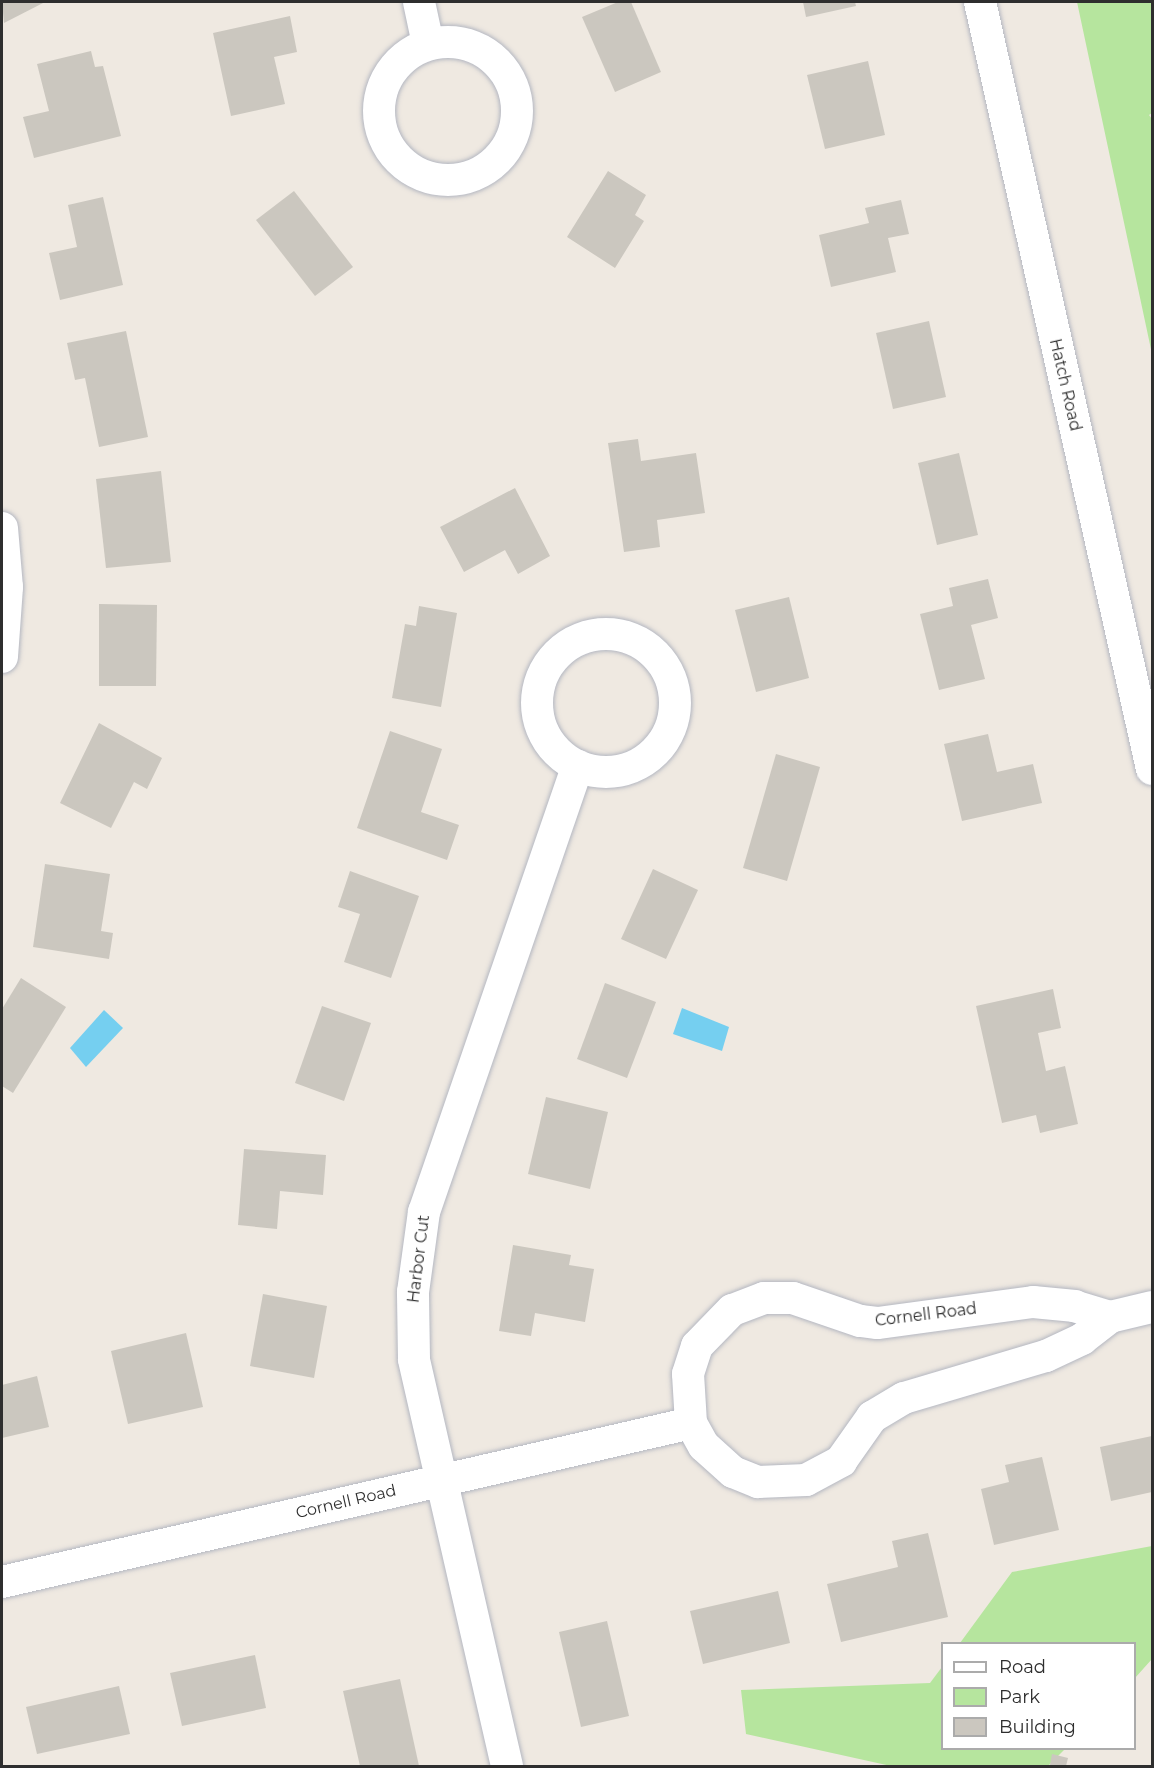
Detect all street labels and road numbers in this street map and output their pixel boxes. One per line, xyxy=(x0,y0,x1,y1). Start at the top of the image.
street label: Hatch Road xyxy=(1045,337,1085,433)
street label: Harbor Cut xyxy=(404,1214,434,1304)
street label: Cornell Road xyxy=(874,1299,978,1331)
street label: Cornell Road xyxy=(294,1481,398,1523)

